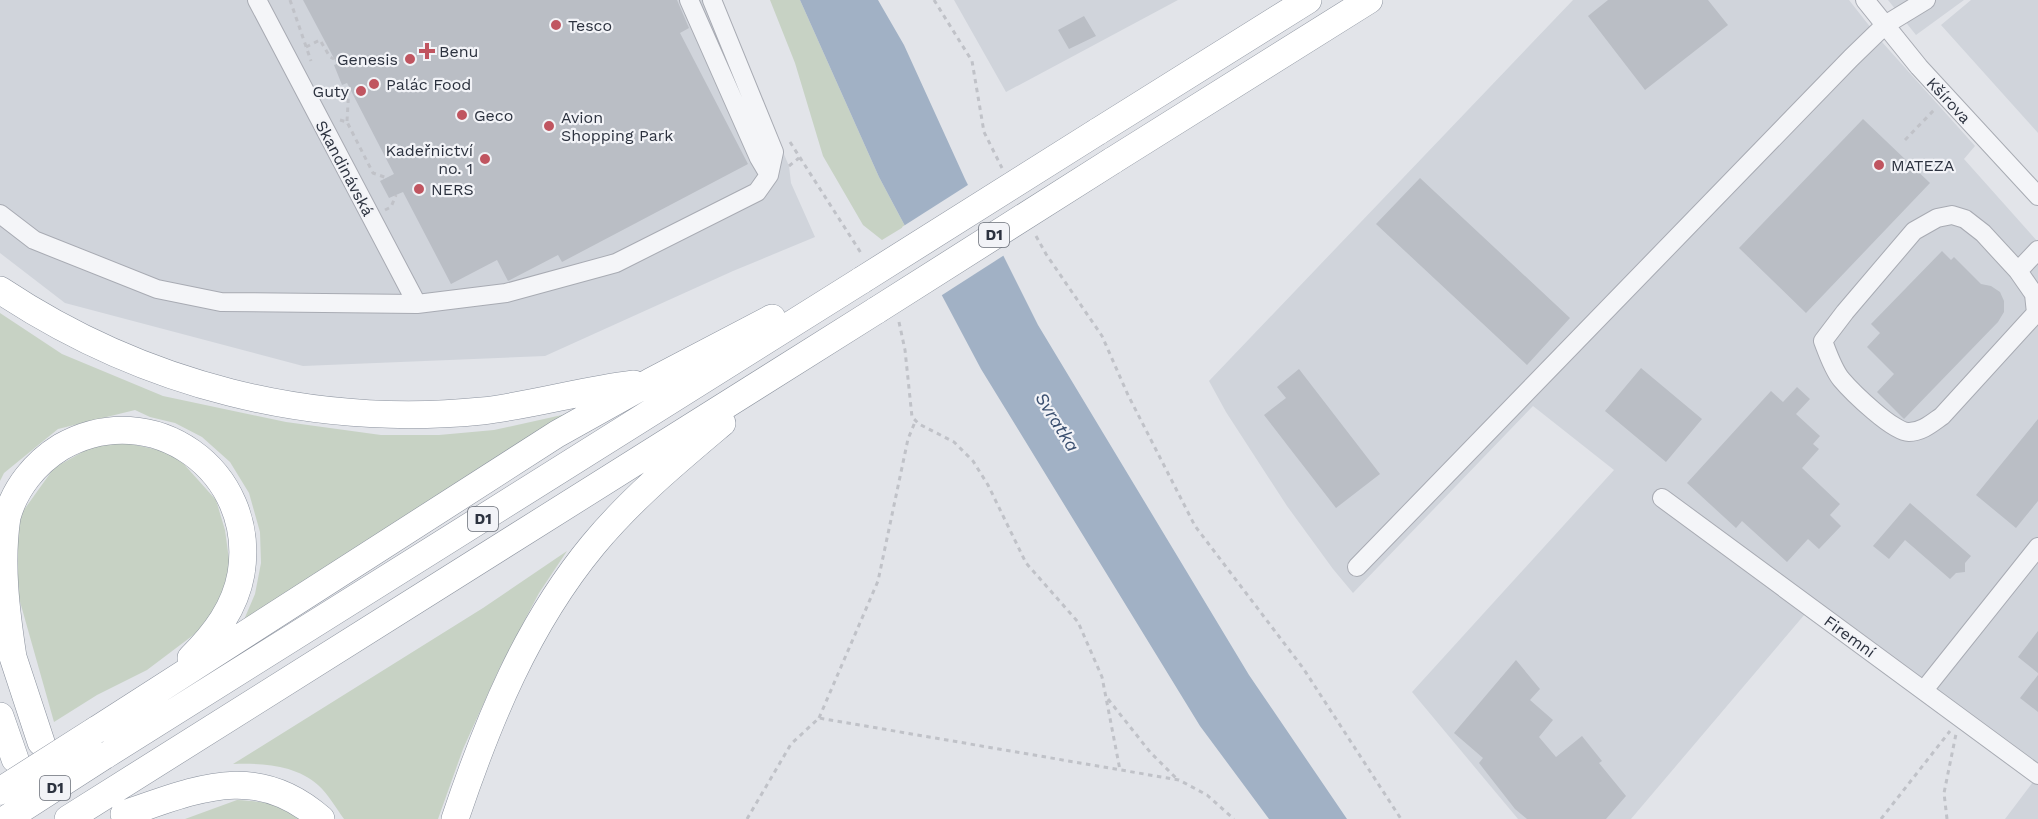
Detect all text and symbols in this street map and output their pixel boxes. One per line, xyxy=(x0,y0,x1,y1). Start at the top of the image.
place label: Tesco xyxy=(568,16,612,35)
marker: Tesco xyxy=(549,18,563,32)
place label: Benu xyxy=(439,42,478,61)
marker: Benu xyxy=(420,44,434,58)
place label: Genesis xyxy=(337,50,398,69)
marker: Genesis xyxy=(403,52,417,66)
street label: Kšírova xyxy=(1923,73,1975,127)
place label: Palác Food xyxy=(386,75,471,94)
marker: Palác Food xyxy=(367,77,381,91)
place label: Guty xyxy=(313,82,350,101)
marker: Guty xyxy=(354,84,368,98)
place label: Geco xyxy=(474,106,513,125)
marker: Geco xyxy=(455,108,469,122)
place label: Avion Shopping Park xyxy=(561,108,673,145)
street label: Skandinávská xyxy=(311,117,378,219)
marker: Avion Shopping Park xyxy=(542,119,556,133)
place label: Kadeřnictví no. 1 xyxy=(385,141,473,178)
marker: Kadeřnictví no. 1 xyxy=(478,152,492,166)
place label: MATEZA xyxy=(1891,156,1955,175)
marker: MATEZA xyxy=(1872,158,1886,172)
place label: NERS xyxy=(431,180,474,199)
marker: NERS xyxy=(412,182,426,196)
road number: D1 xyxy=(979,223,1009,247)
water label: Svratka xyxy=(1031,388,1084,455)
road number: D1 xyxy=(468,507,498,531)
street label: Firemní xyxy=(1820,611,1879,661)
road number: D1 xyxy=(40,776,70,800)

